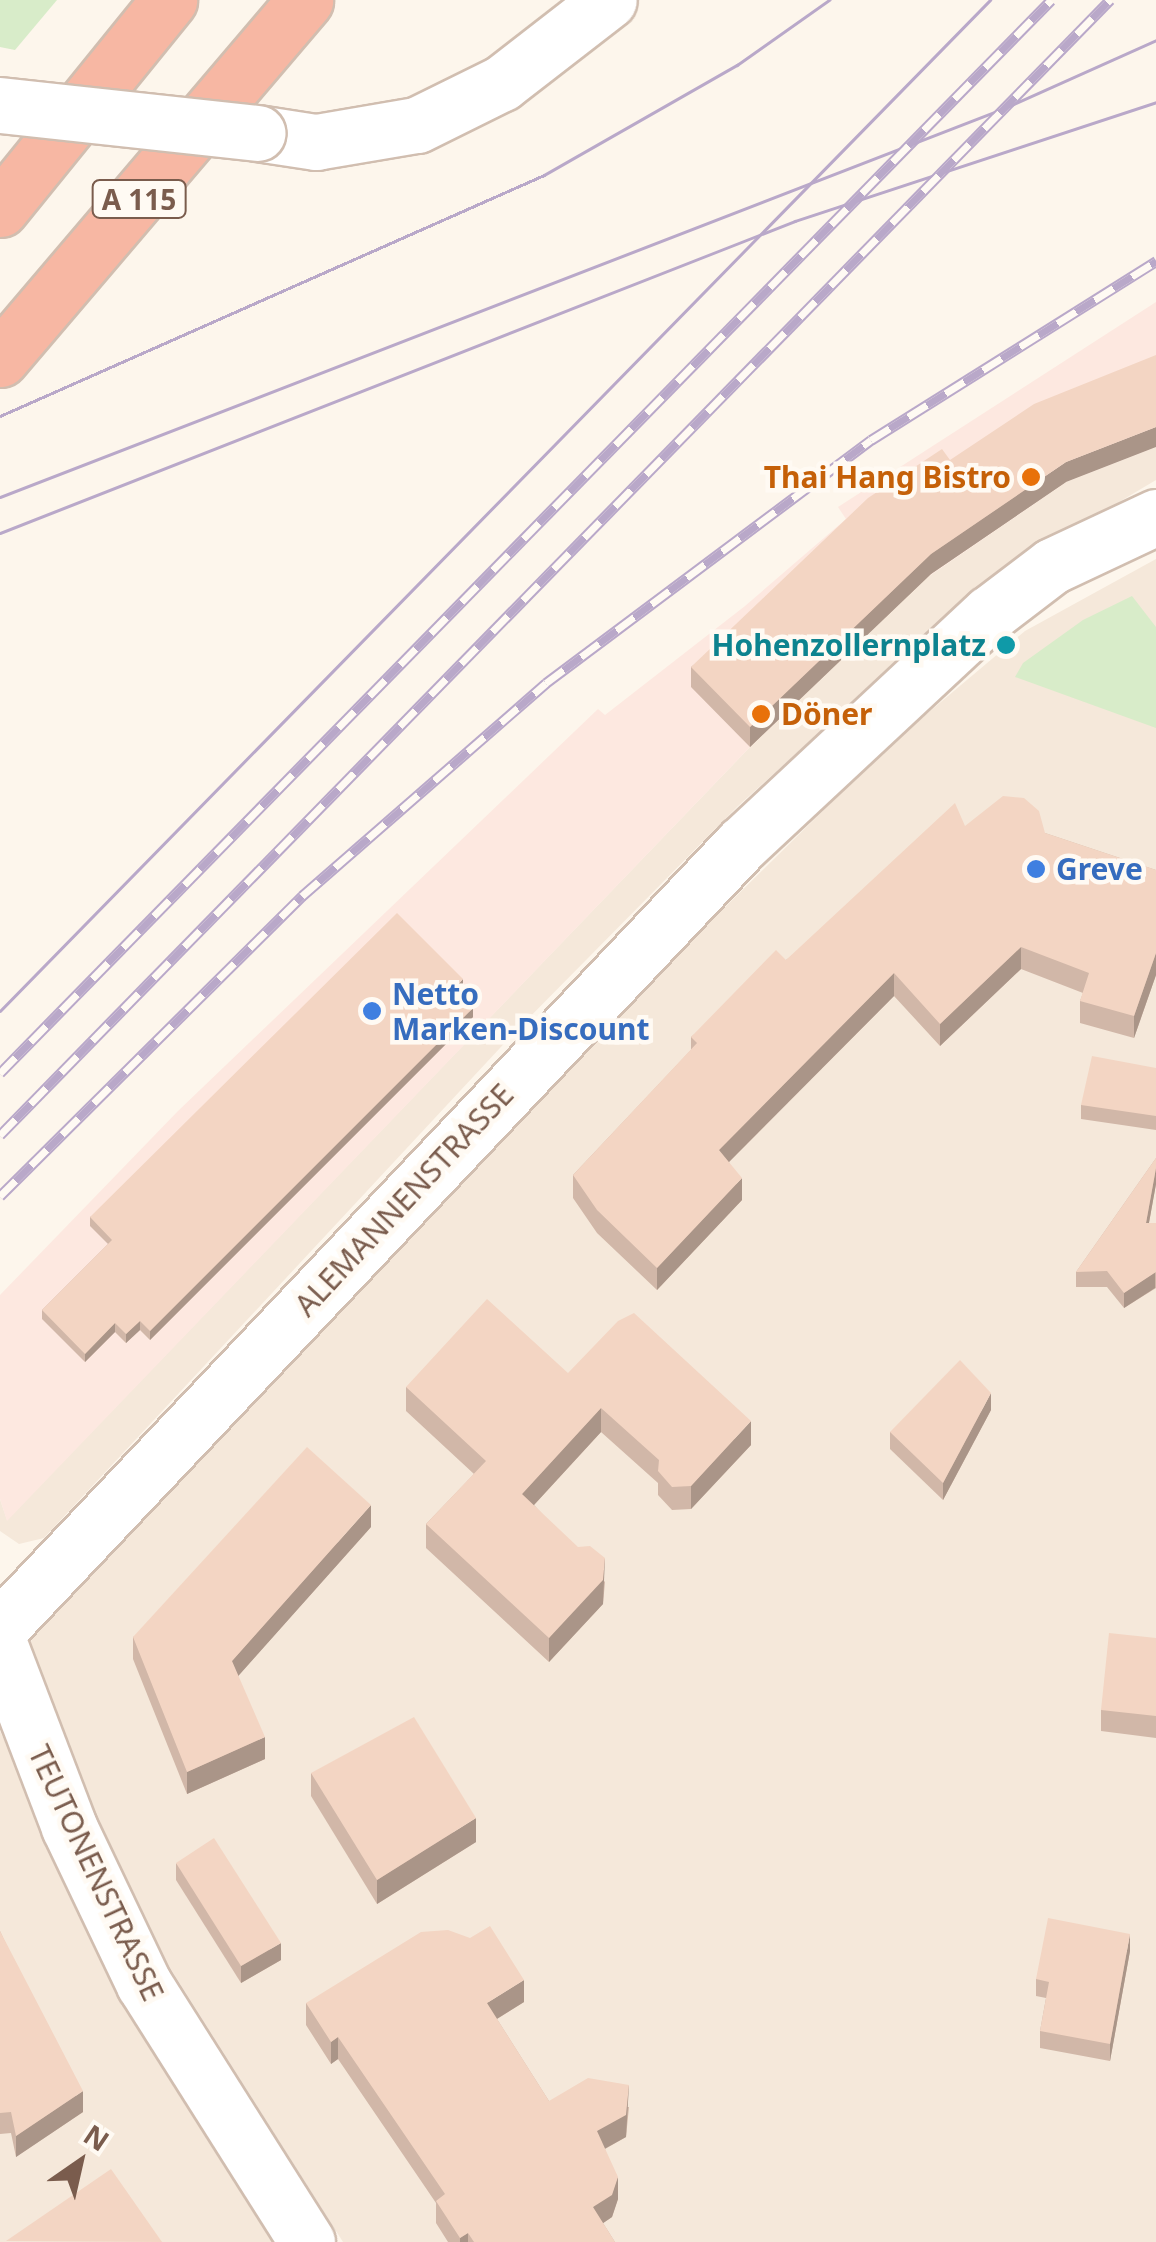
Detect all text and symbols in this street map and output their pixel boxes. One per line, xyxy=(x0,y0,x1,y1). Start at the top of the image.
road number: A 115 xyxy=(92,176,186,222)
place label: Thai Hang Bistro xyxy=(764,459,1011,495)
marker: Thai Hang Bistro xyxy=(1020,466,1042,488)
place label: Hohenzollernplatz xyxy=(711,627,986,663)
marker: Hohenzollernplatz xyxy=(995,634,1017,656)
place label: Döner xyxy=(781,696,873,732)
marker: Döner xyxy=(750,703,772,725)
place label: Greve xyxy=(1056,851,1143,887)
marker: Greve xyxy=(1025,858,1047,880)
place label: Netto Marken-Discount xyxy=(392,976,650,1046)
marker: Netto Marken-Discount xyxy=(361,1000,383,1022)
street label: ALEMANNENSTRASSE xyxy=(287,1077,521,1323)
street label: TEUTONENSTRASSE xyxy=(21,1740,171,2006)
north arrow xyxy=(30,2112,130,2212)
text: N xyxy=(77,2115,117,2159)

